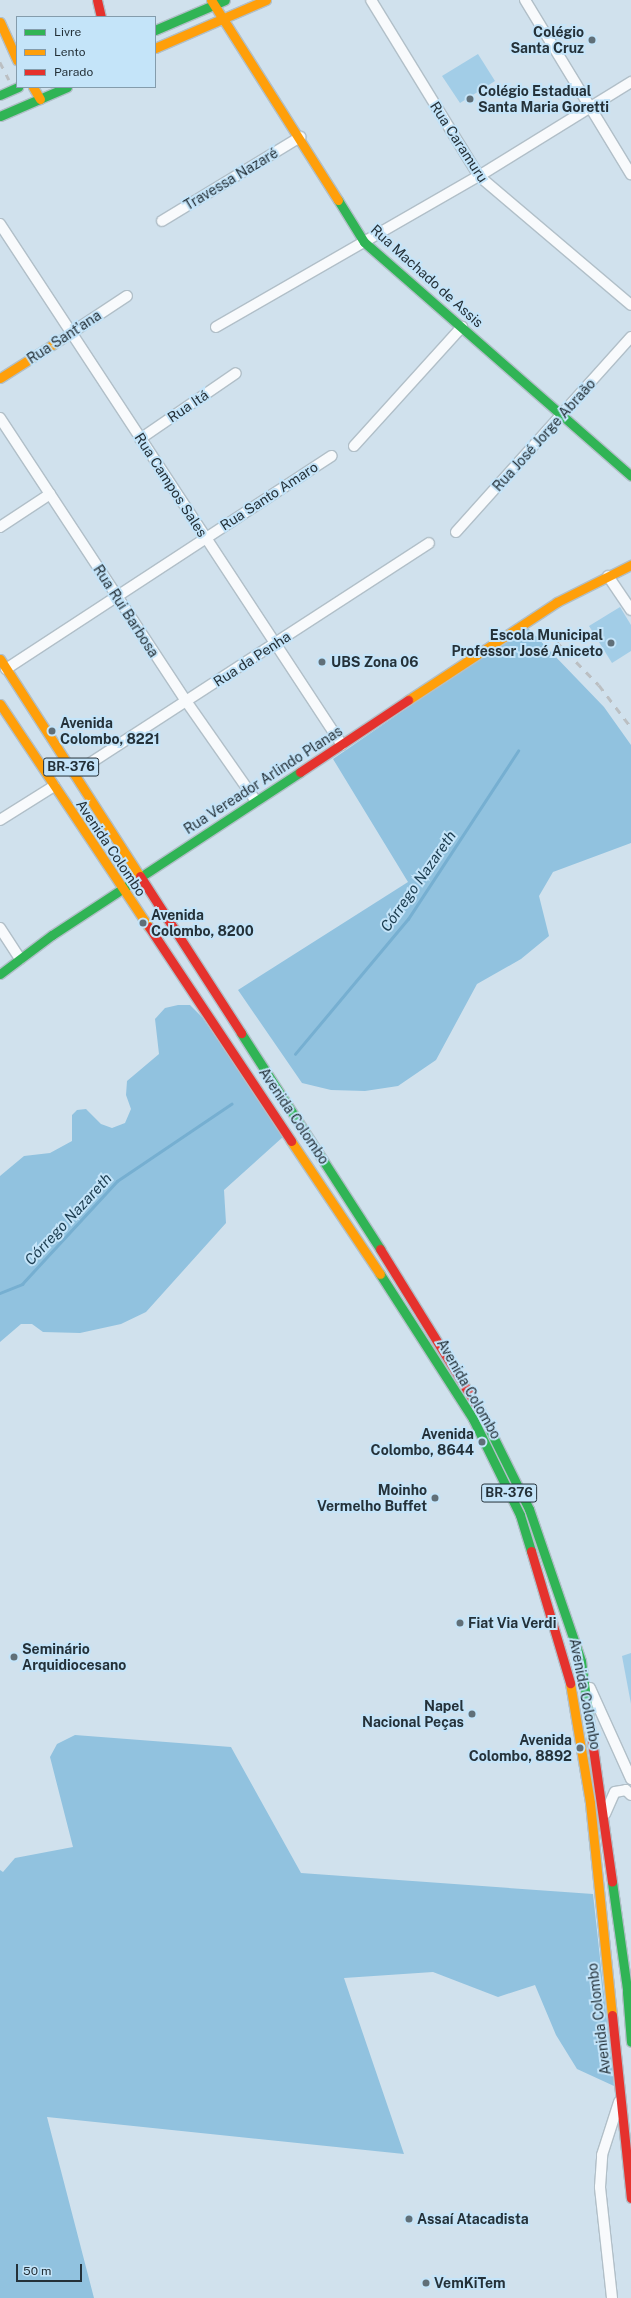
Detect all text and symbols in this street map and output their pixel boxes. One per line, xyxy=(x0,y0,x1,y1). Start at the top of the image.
legend xyxy=(16,16,156,88)
place label: Colégio Santa Cruz xyxy=(510,24,584,56)
text: Livre xyxy=(54,25,81,39)
marker: Colégio Santa Cruz xyxy=(587,35,597,45)
text: Lento xyxy=(54,45,85,59)
text: Parado xyxy=(54,65,93,79)
place label: Colégio Estadual Santa Maria Goretti xyxy=(478,83,609,116)
marker: Colégio Estadual Santa Maria Goretti xyxy=(465,94,475,104)
street label: Rua Caramuru xyxy=(427,99,491,185)
street label: Travessa Nazaré xyxy=(181,144,281,214)
street label: Rua Machado de Assis xyxy=(367,221,487,331)
street label: Rua Sant'ana xyxy=(24,307,104,367)
street label: Rua José Jorge Abraão xyxy=(489,375,599,495)
street label: Rua Itá xyxy=(164,386,212,426)
street label: Rua Campos Sales xyxy=(131,430,211,540)
street label: Rua Santo Amaro xyxy=(217,458,321,534)
street label: Rua Rui Barbosa xyxy=(90,562,162,660)
place label: Escola Municipal Professor José Aniceto xyxy=(451,627,603,660)
street label: Rua da Penha xyxy=(210,628,294,690)
marker: Escola Municipal Professor José Aniceto xyxy=(606,638,616,648)
place label: UBS Zona 06 xyxy=(331,654,419,670)
marker: UBS Zona 06 xyxy=(316,656,328,668)
place label: Avenida Colombo, 8221 xyxy=(60,715,160,748)
street label: Rua Vereador Arlindo Planas xyxy=(180,722,346,838)
marker: Avenida Colombo, 8221 xyxy=(47,726,57,736)
road number: BR-376 xyxy=(43,756,99,778)
street label: Avenida Colombo xyxy=(73,797,149,899)
water label: Córrego Nazareth xyxy=(376,827,460,935)
place label: Avenida Colombo, 8200 xyxy=(151,907,254,940)
marker: Avenida Colombo, 8200 xyxy=(138,918,148,928)
street label: Avenida Colombo xyxy=(256,1065,332,1167)
water label: Córrego Nazareth xyxy=(21,1169,115,1269)
street label: Avenida Colombo xyxy=(434,1336,504,1442)
place label: Avenida Colombo, 8644 xyxy=(371,1426,474,1458)
marker: Avenida Colombo, 8644 xyxy=(477,1437,487,1447)
place label: Moinho Vermelho Buffet xyxy=(317,1482,427,1514)
road number: BR-376 xyxy=(481,1482,537,1504)
marker: Moinho Vermelho Buffet xyxy=(430,1493,440,1503)
place label: Fiat Via Verdi xyxy=(468,1615,557,1631)
marker: Fiat Via Verdi xyxy=(455,1618,465,1628)
street label: Avenida Colombo xyxy=(566,1637,604,1751)
place label: Seminário Arquidiocesano xyxy=(22,1641,126,1674)
marker: Seminário Arquidiocesano xyxy=(9,1652,19,1662)
place label: Napel Nacional Peças xyxy=(362,1698,464,1730)
marker: Napel Nacional Peças xyxy=(467,1709,477,1719)
place label: Avenida Colombo, 8892 xyxy=(469,1732,572,1764)
marker: Avenida Colombo, 8892 xyxy=(575,1743,585,1753)
street label: Avenida Colombo xyxy=(584,1962,614,2076)
place label: Assaí Atacadista xyxy=(417,2211,529,2227)
marker: Assaí Atacadista xyxy=(404,2214,414,2224)
scale bar xyxy=(18,2256,84,2282)
text: 50 m xyxy=(23,2264,51,2278)
place label: VemKiTem xyxy=(434,2275,506,2291)
marker: VemKiTem xyxy=(421,2278,431,2288)

